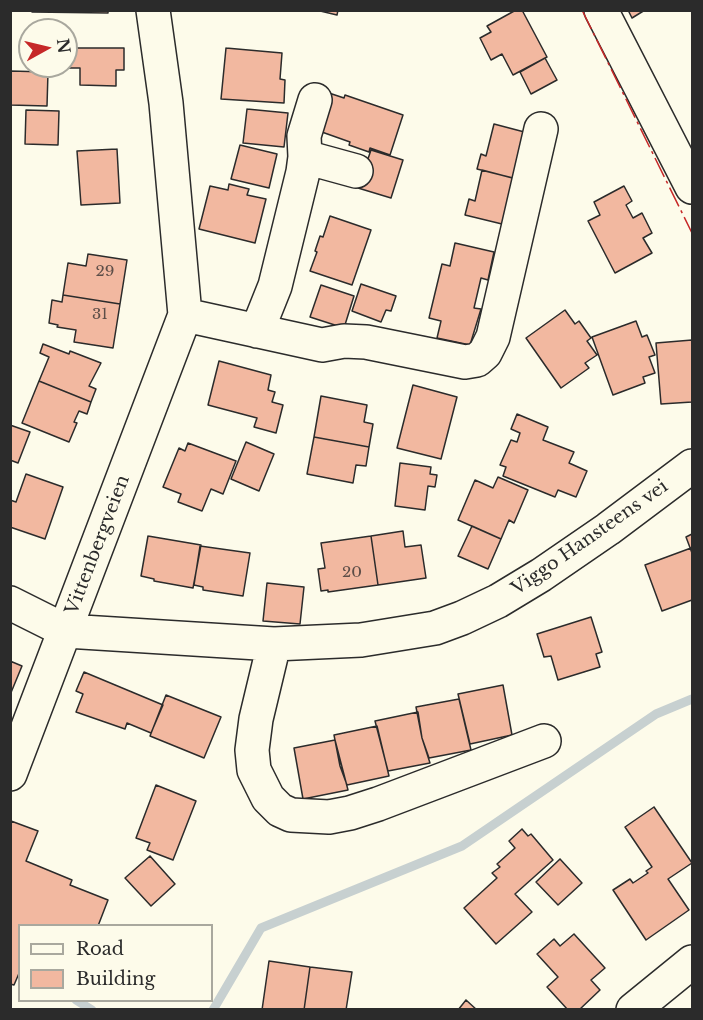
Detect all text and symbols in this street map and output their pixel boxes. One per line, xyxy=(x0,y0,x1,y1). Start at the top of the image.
north arrow xyxy=(18,18,78,78)
text: N xyxy=(53,37,75,55)
house number: 29 xyxy=(96,263,114,281)
house number: 31 xyxy=(92,306,108,324)
street label: Vittenbergveien xyxy=(61,472,135,618)
street label: Viggo Hansteens vei xyxy=(508,476,672,600)
house number: 20 xyxy=(342,564,362,582)
legend xyxy=(18,924,213,1002)
text: Road xyxy=(76,938,124,960)
text: Building xyxy=(76,968,155,990)

